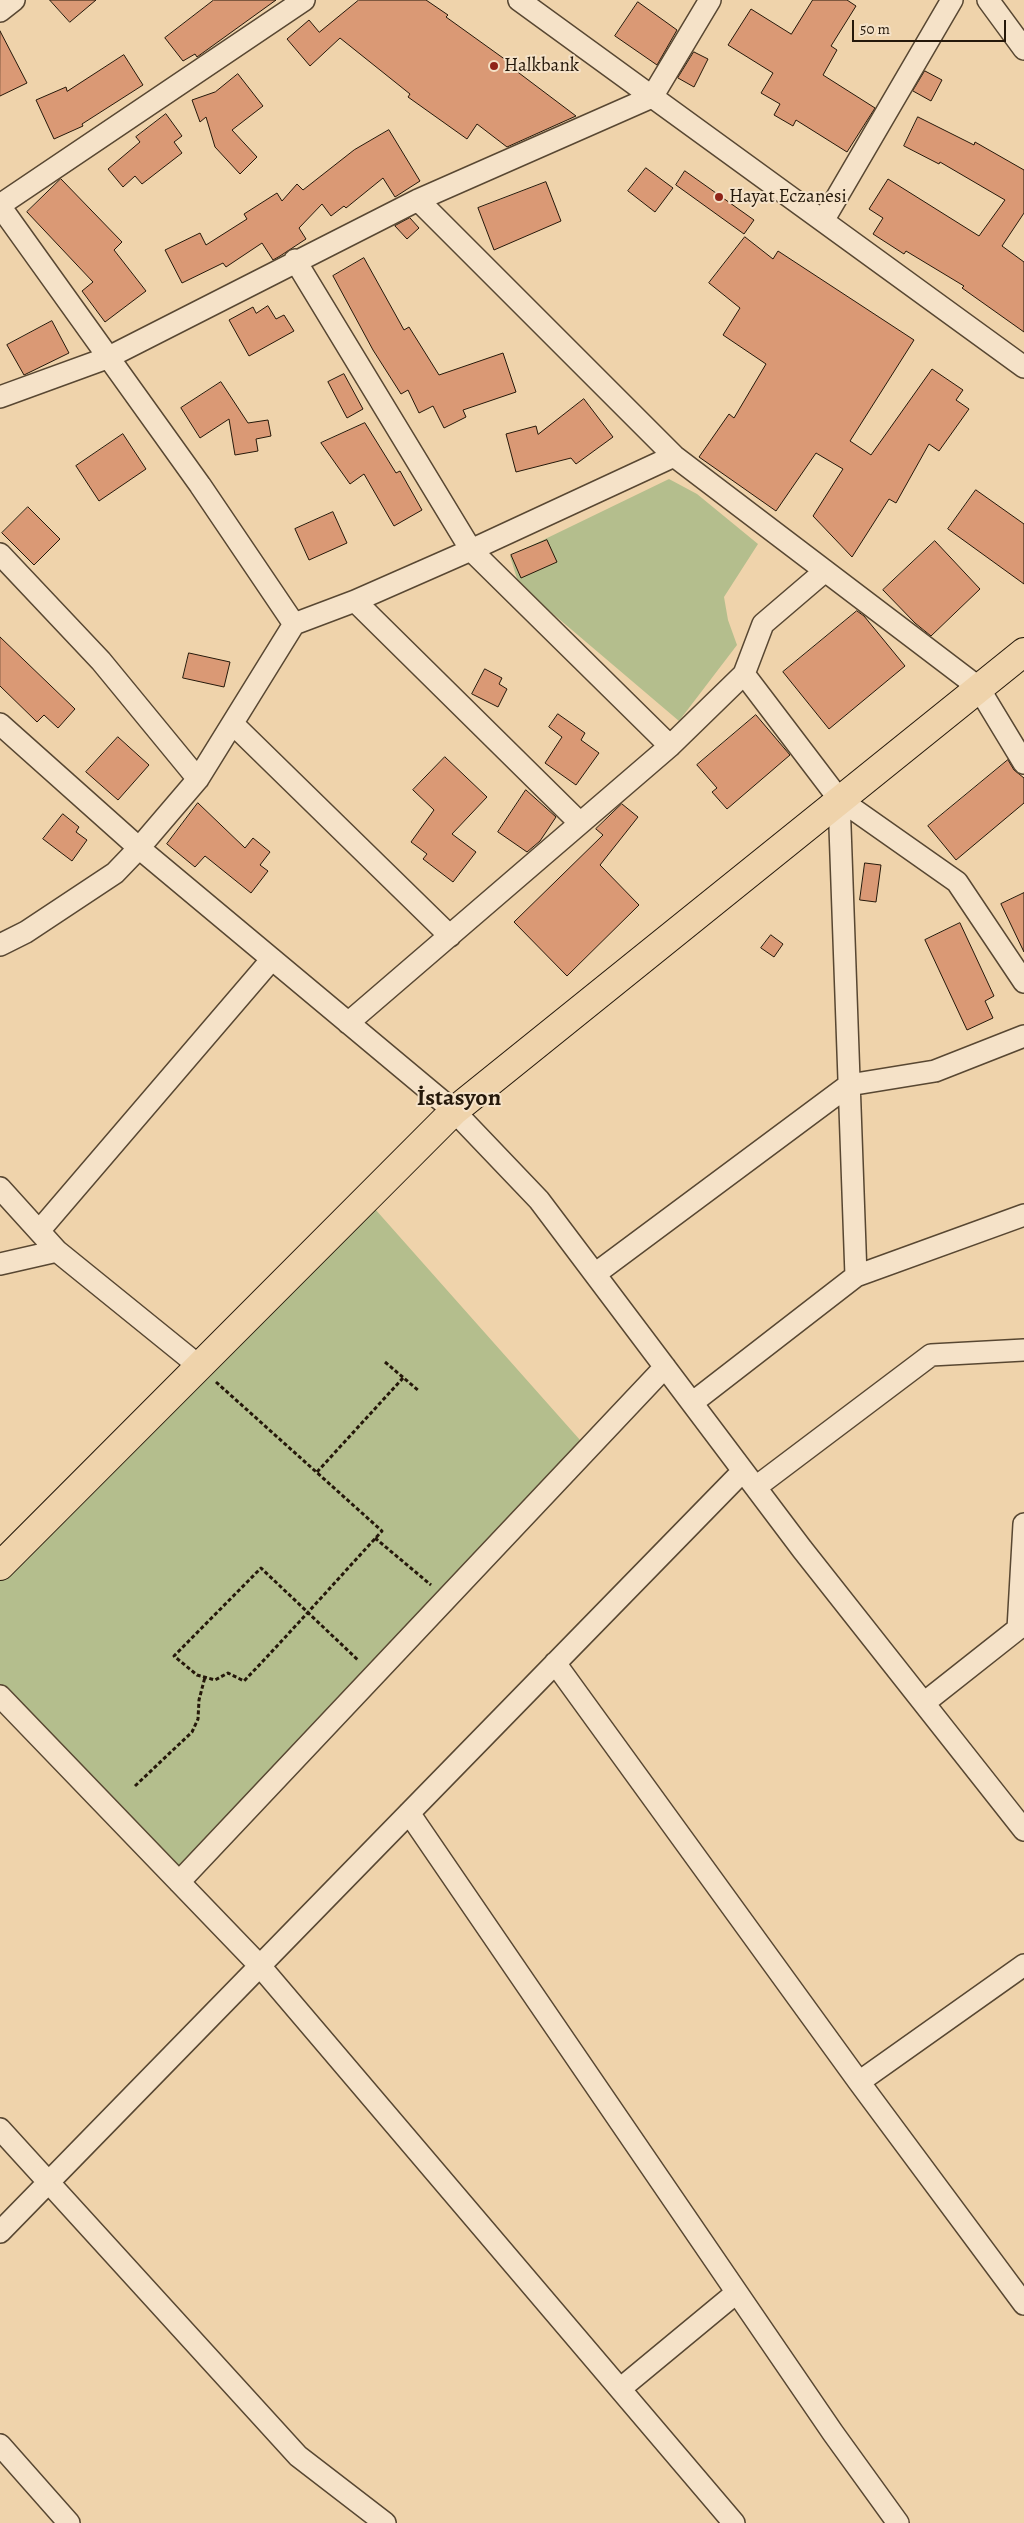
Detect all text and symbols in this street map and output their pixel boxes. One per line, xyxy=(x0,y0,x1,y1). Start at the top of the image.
scale bar xyxy=(854,10,1008,42)
text: 50 m xyxy=(860,19,890,39)
place label: Halkbank xyxy=(504,55,579,77)
marker: Halkbank xyxy=(488,60,500,72)
place label: Hayat Eczanesi xyxy=(729,186,847,208)
marker: Hayat Eczanesi xyxy=(713,191,725,203)
district label: İstasyon xyxy=(417,1085,501,1113)

